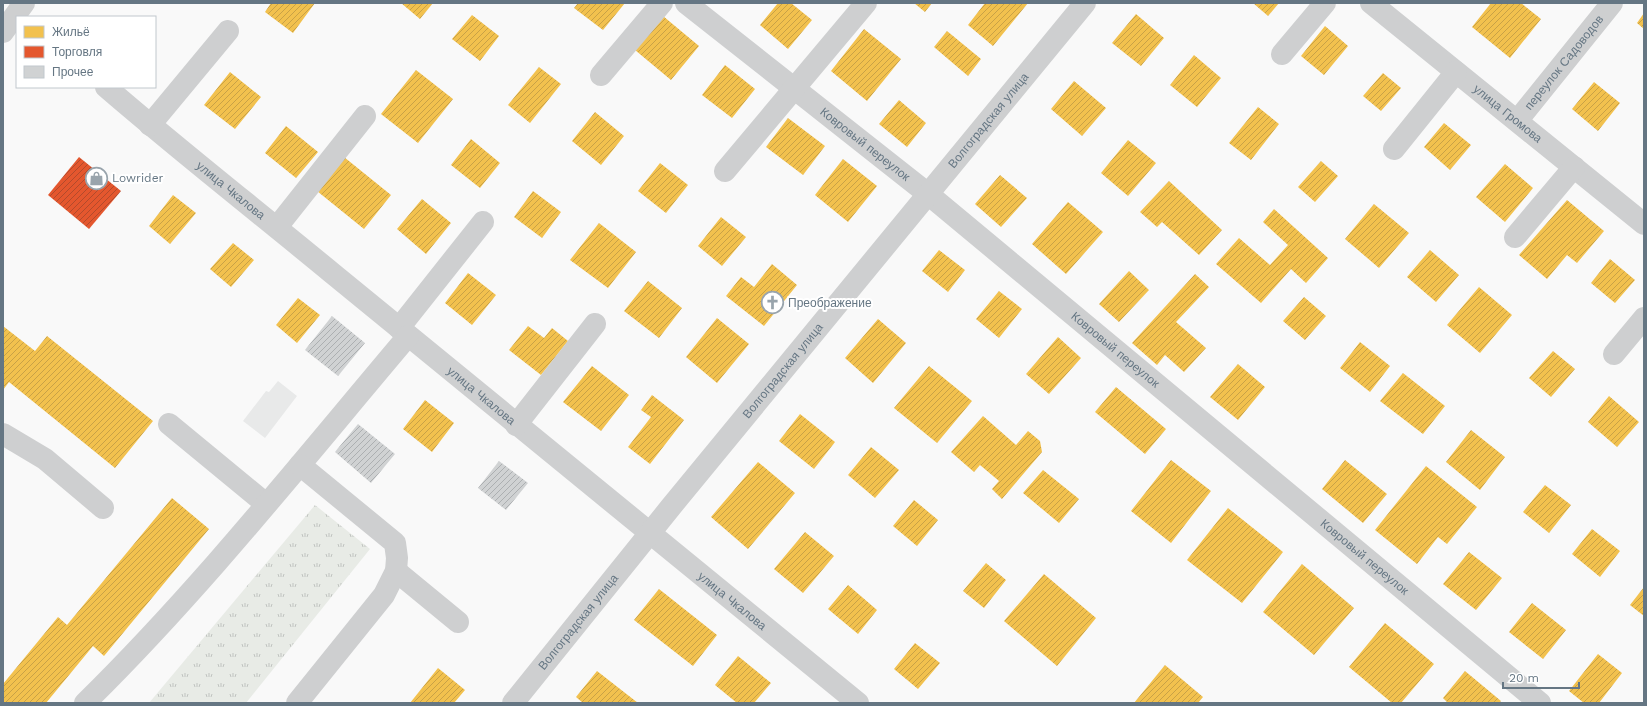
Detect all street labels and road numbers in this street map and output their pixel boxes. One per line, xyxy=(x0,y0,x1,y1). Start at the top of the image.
street label: переулок Садоводов xyxy=(1522,13,1606,113)
street label: Волгоградская улица xyxy=(945,70,1032,171)
street label: улица Громова xyxy=(1471,82,1545,146)
street label: Ковровый переулок xyxy=(817,105,913,184)
street label: улица Чкалова xyxy=(194,159,268,223)
street label: Ковровый переулок xyxy=(1068,309,1163,391)
street label: Волгоградская улица xyxy=(740,320,826,421)
street label: улица Чкалова xyxy=(444,364,518,428)
street label: Ковровый переулок xyxy=(1318,516,1412,598)
street label: улица Чкалова xyxy=(695,569,769,633)
street label: Волгоградская улица xyxy=(535,571,621,673)

